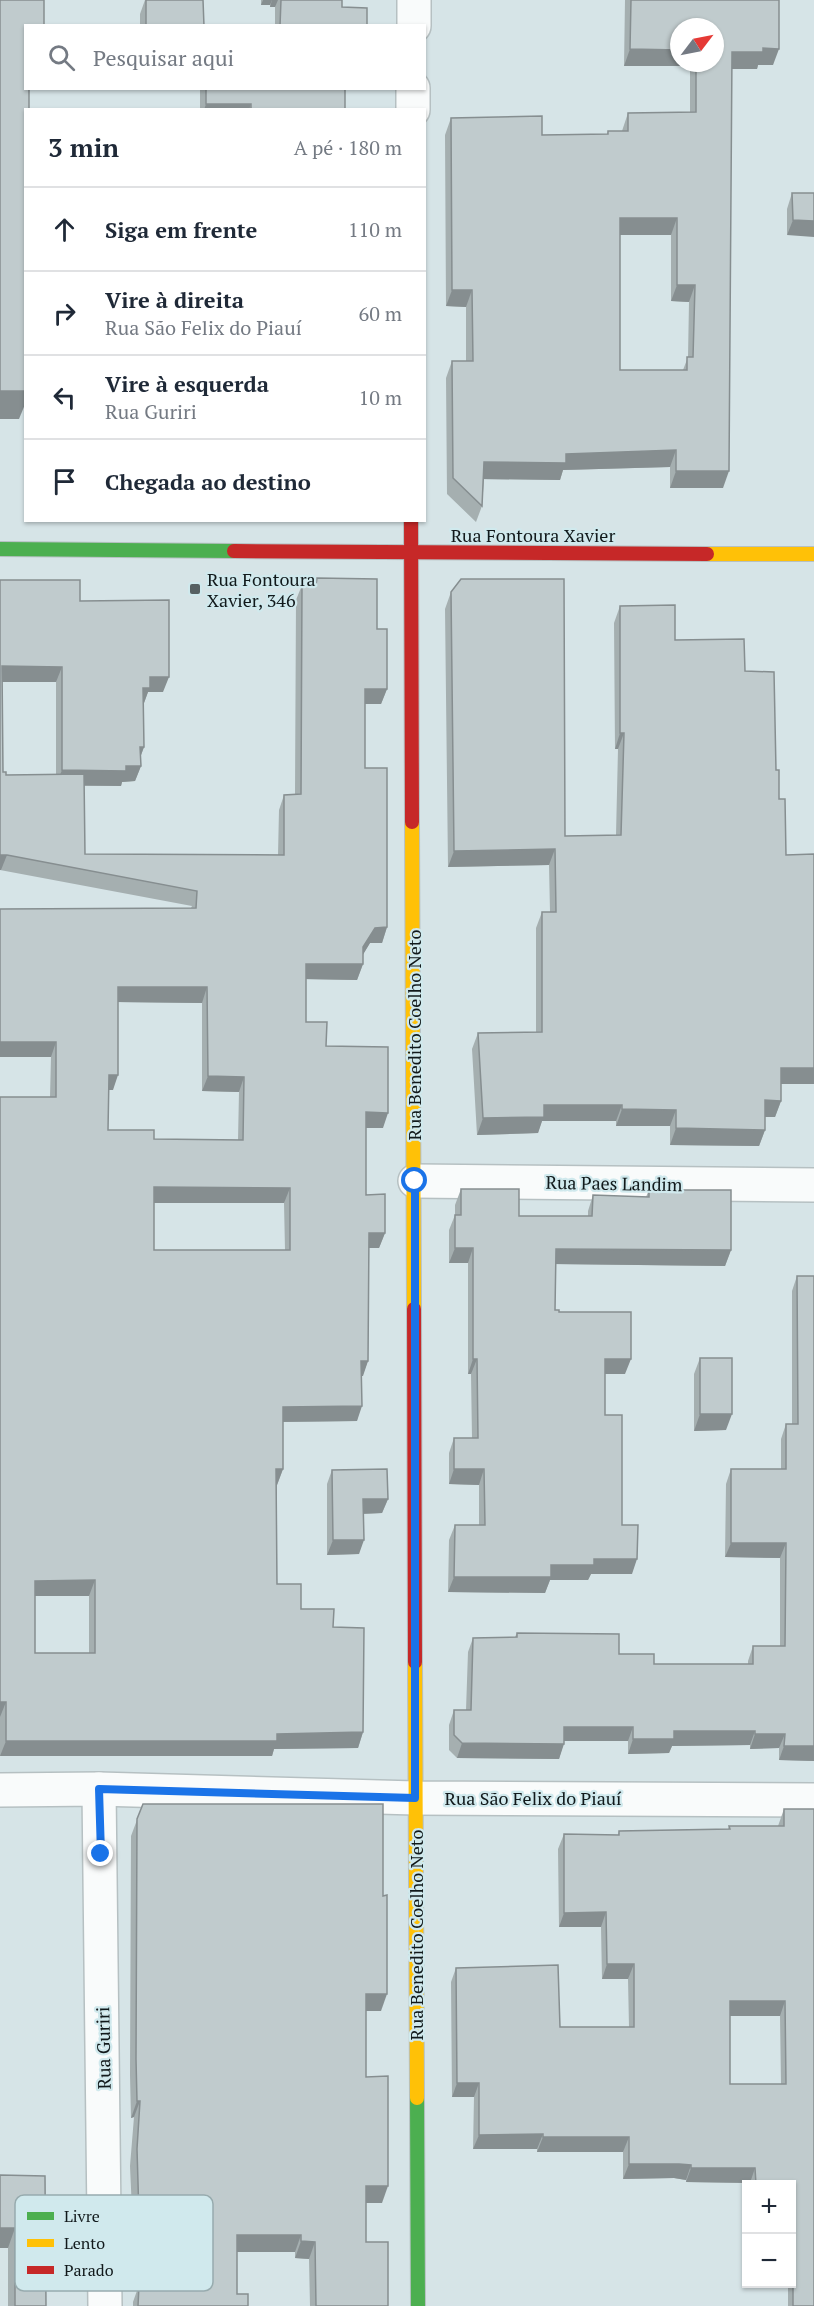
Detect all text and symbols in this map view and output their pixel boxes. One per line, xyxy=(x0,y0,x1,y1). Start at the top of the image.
north arrow xyxy=(670,18,724,72)
search box xyxy=(24,24,426,90)
icon: search xyxy=(45,41,78,74)
text: Pesquisar aqui xyxy=(93,43,234,72)
text: 3 min xyxy=(48,130,119,164)
text: A pé · 180 m xyxy=(294,134,402,161)
icon: ahead xyxy=(48,213,81,246)
text: Siga em frente xyxy=(105,215,257,244)
text: 110 m xyxy=(348,216,402,243)
text: Vire à direita xyxy=(105,285,244,314)
icon: right xyxy=(48,297,81,330)
text: 60 m xyxy=(359,300,402,327)
text: Rua São Felix do Piauí xyxy=(105,314,302,341)
text: Vire à esquerda xyxy=(105,369,269,398)
icon: left xyxy=(48,381,81,414)
text: 10 m xyxy=(359,384,402,411)
text: Rua Guriri xyxy=(105,398,197,425)
icon: arrive xyxy=(48,465,81,498)
text: Chegada ao destino xyxy=(105,467,311,496)
street label: Rua Fontoura Xavier xyxy=(451,523,615,547)
place label: Rua Fontoura Xavier, 346 xyxy=(207,567,316,612)
marker: Rua Fontoura Xavier, 346 xyxy=(188,582,202,596)
street label: Rua Benedito Coelho Neto xyxy=(402,930,426,1140)
route start xyxy=(401,1167,427,1193)
street label: Rua Paes Landim xyxy=(545,1170,683,1196)
street label: Rua São Felix do Piauí xyxy=(444,1786,622,1810)
street label: Rua Benedito Coelho Neto xyxy=(404,1830,428,2040)
route end xyxy=(87,1840,113,1866)
street label: Rua Guriri xyxy=(90,2006,116,2090)
map controls xyxy=(742,2180,796,2288)
button: + xyxy=(742,2180,796,2234)
legend xyxy=(15,2195,213,2291)
text: Livre xyxy=(64,2205,100,2227)
text: Lento xyxy=(64,2232,105,2254)
button: − xyxy=(742,2234,796,2288)
text: Parado xyxy=(64,2259,114,2281)

